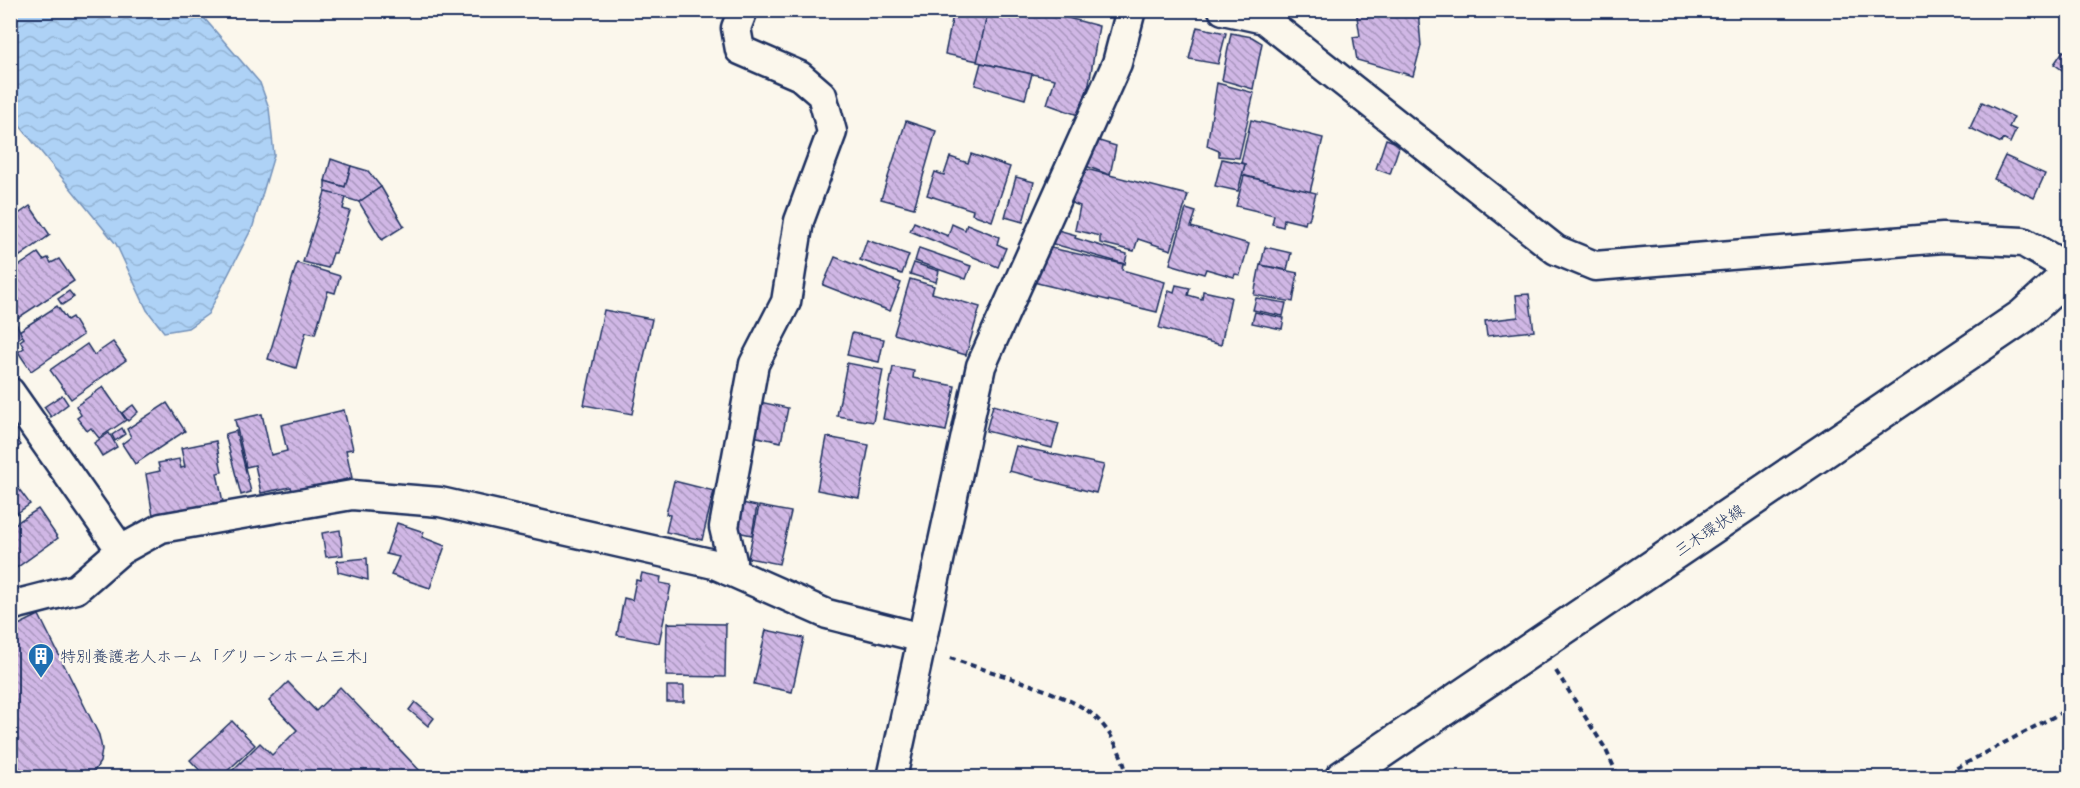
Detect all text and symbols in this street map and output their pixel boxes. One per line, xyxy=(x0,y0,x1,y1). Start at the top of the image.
street label: 三木環状線 xyxy=(1670,499,1750,564)
building icon: 特別養護老人ホーム「グリーンホーム三木」 xyxy=(26,641,56,679)
place label: 特別養護老人ホーム「グリーンホーム三木」 xyxy=(60,645,378,670)

